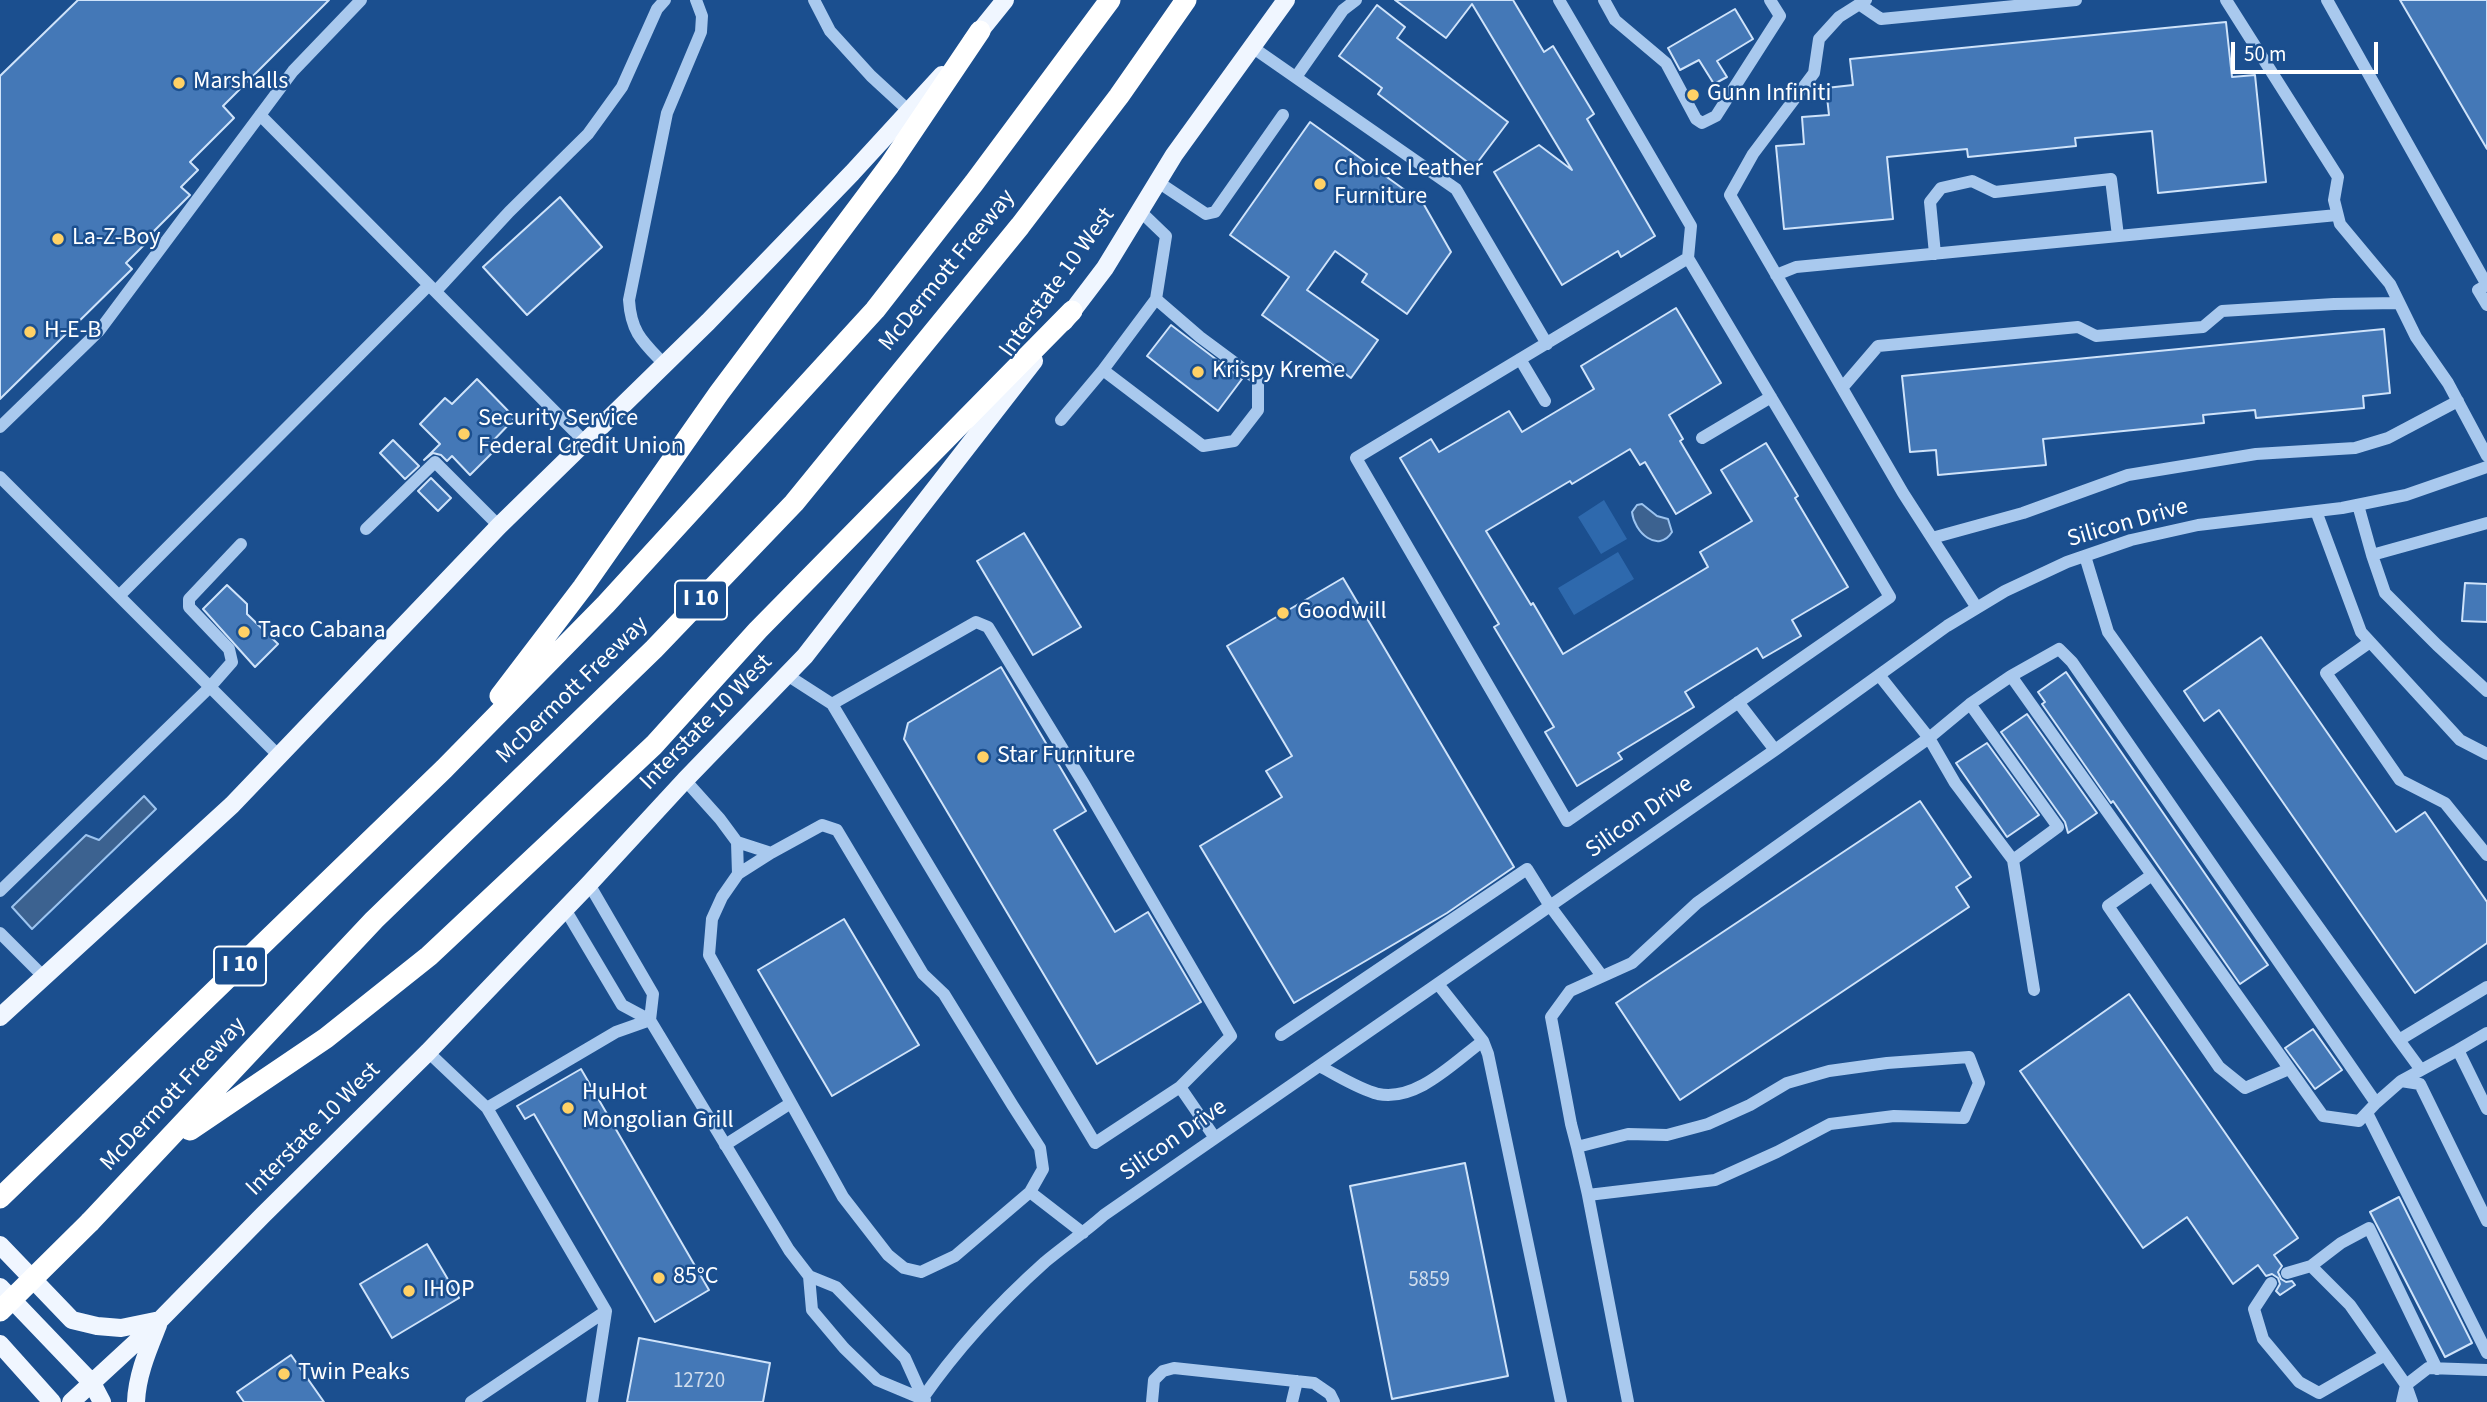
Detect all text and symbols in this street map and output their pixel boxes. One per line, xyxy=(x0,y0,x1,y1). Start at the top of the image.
scale bar xyxy=(2235,28,2382,72)
text: 50 m xyxy=(2244,39,2286,69)
place label: Marshalls xyxy=(193,69,288,97)
marker: Marshalls xyxy=(171,75,187,91)
place label: Gunn Infiniti xyxy=(1707,81,1831,109)
marker: Gunn Infiniti xyxy=(1685,87,1701,103)
place label: Choice Leather Furniture xyxy=(1334,156,1483,212)
marker: Choice Leather Furniture xyxy=(1312,176,1328,192)
street label: McDermott Freeway xyxy=(874,184,1022,358)
street label: Interstate 10 West xyxy=(994,203,1122,363)
place label: La-Z-Boy xyxy=(72,225,161,253)
marker: La-Z-Boy xyxy=(50,231,66,247)
place label: H-E-B xyxy=(44,318,101,346)
marker: H-E-B xyxy=(22,324,38,340)
place label: Krispy Kreme xyxy=(1212,358,1345,386)
marker: Krispy Kreme xyxy=(1190,364,1206,380)
place label: Security Service Federal Credit Union xyxy=(478,406,684,462)
marker: Security Service Federal Credit Union xyxy=(456,426,472,442)
street label: Silicon Drive xyxy=(2064,493,2192,555)
road number: I 10 xyxy=(675,580,727,620)
place label: Goodwill xyxy=(1297,599,1387,627)
marker: Goodwill xyxy=(1275,605,1291,621)
street label: McDermott Freeway xyxy=(491,611,655,771)
place label: Taco Cabana xyxy=(258,618,386,646)
marker: Taco Cabana xyxy=(236,624,252,640)
street label: Interstate 10 West xyxy=(635,649,779,797)
place label: Star Furniture xyxy=(997,743,1135,771)
marker: Star Furniture xyxy=(975,749,991,765)
street label: Silicon Drive xyxy=(1581,771,1699,865)
road number: I 10 xyxy=(214,946,266,986)
street label: McDermott Freeway xyxy=(95,1012,253,1178)
street label: Interstate 10 West xyxy=(241,1057,387,1203)
place label: HuHot Mongolian Grill xyxy=(582,1080,734,1136)
street label: Silicon Drive xyxy=(1115,1094,1233,1188)
marker: HuHot Mongolian Grill xyxy=(560,1100,576,1116)
place label: 85°C xyxy=(673,1264,719,1292)
house number: 5859 xyxy=(1408,1268,1450,1294)
marker: 85°C xyxy=(651,1270,667,1286)
place label: IHOP xyxy=(423,1277,474,1305)
marker: IHOP xyxy=(401,1283,417,1299)
place label: Twin Peaks xyxy=(298,1360,410,1388)
marker: Twin Peaks xyxy=(276,1366,292,1382)
house number: 12720 xyxy=(673,1369,725,1395)

